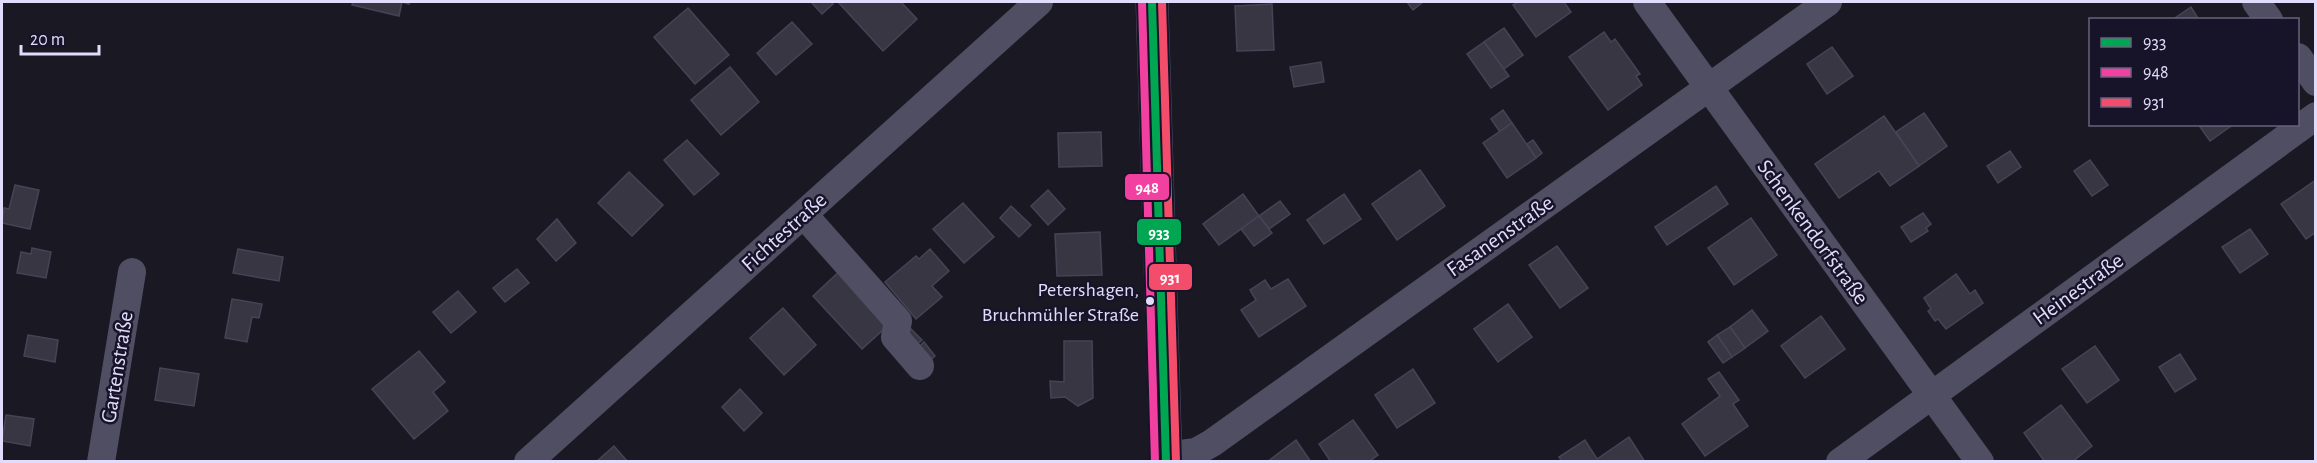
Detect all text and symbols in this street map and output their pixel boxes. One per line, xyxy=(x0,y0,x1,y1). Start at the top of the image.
scale bar xyxy=(21,18,99,56)
legend xyxy=(2089,18,2299,126)
text: 20 m xyxy=(30,31,65,49)
text: 933 xyxy=(2143,34,2166,52)
text: 948 xyxy=(2143,64,2169,82)
text: 931 xyxy=(2143,94,2165,112)
street label: Schenkendorfstraße xyxy=(1753,156,1873,308)
line badge: 948 xyxy=(1124,173,1170,201)
text: 948 xyxy=(1135,180,1159,196)
street label: Fichtestraße xyxy=(737,188,831,276)
street label: Fasanenstraße xyxy=(1443,191,1557,281)
line badge: 933 xyxy=(1136,218,1182,246)
text: 933 xyxy=(1148,225,1170,241)
street label: Heinestraße xyxy=(2029,249,2127,329)
line badge: 931 xyxy=(1148,263,1193,291)
text: 931 xyxy=(1160,270,1180,286)
place label: Petershagen, Bruchmühler Straße xyxy=(982,280,1139,325)
marker: Petershagen, Bruchmühler Straße xyxy=(1144,295,1156,307)
street label: Gartenstraße xyxy=(97,310,137,424)

